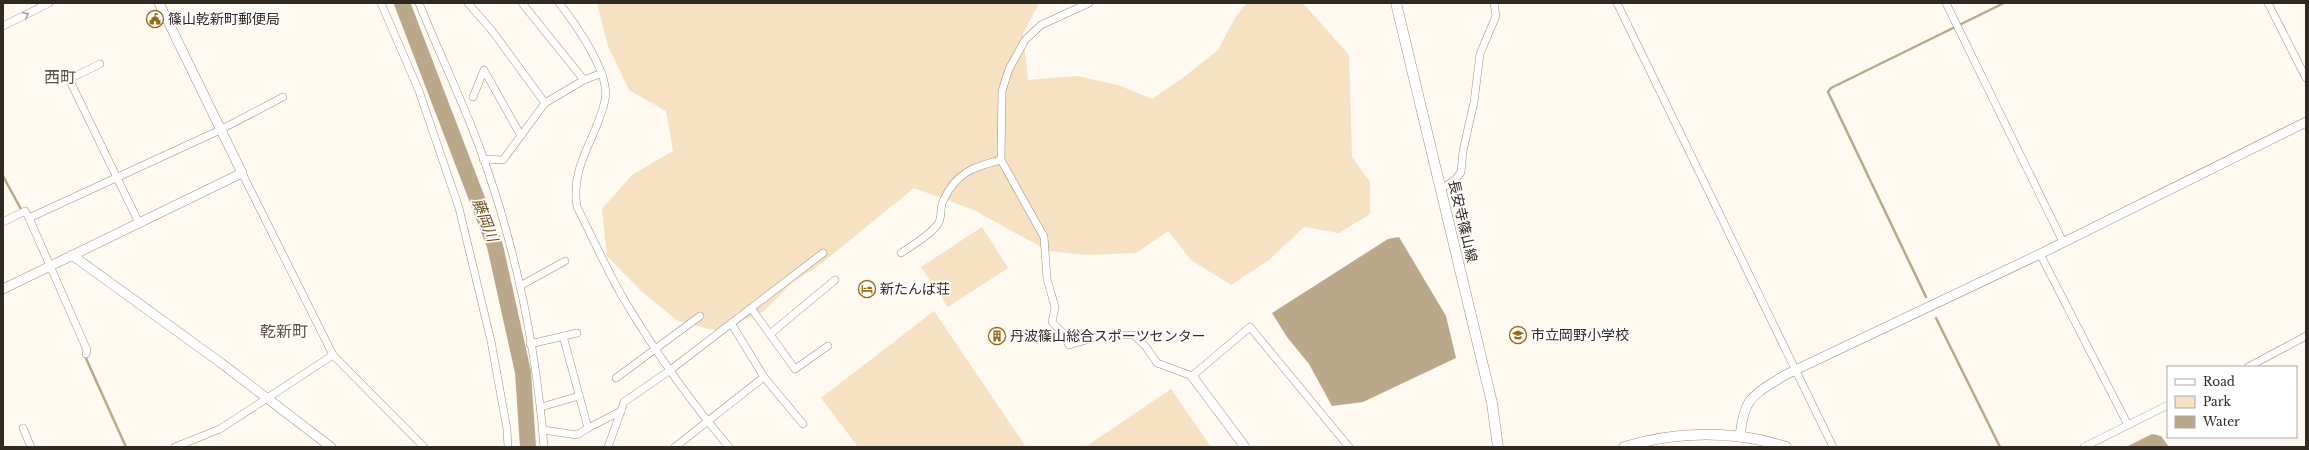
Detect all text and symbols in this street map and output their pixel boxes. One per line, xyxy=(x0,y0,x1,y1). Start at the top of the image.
public building icon: 篠山乾新町郵便局 xyxy=(145,9,165,29)
place label: 篠山乾新町郵便局 xyxy=(168,10,280,28)
one-way arrow xyxy=(22,12,29,20)
district label: 西町 xyxy=(44,67,76,87)
street label: 長安寺篠山線 xyxy=(1445,178,1481,264)
water label: 藤岡川 xyxy=(469,195,503,246)
hotel icon: 新たんば荘 xyxy=(857,279,877,299)
place label: 新たんば荘 xyxy=(880,280,950,298)
district label: 乾新町 xyxy=(260,321,308,341)
school or university icon: 市立岡野小学校 xyxy=(1508,325,1528,345)
building icon: 丹波篠山総合スポーツセンター xyxy=(987,326,1007,346)
place label: 市立岡野小学校 xyxy=(1531,326,1629,344)
place label: 丹波篠山総合スポーツセンター xyxy=(1010,327,1206,345)
legend xyxy=(2167,366,2297,438)
text: Road xyxy=(2203,374,2235,389)
text: Park xyxy=(2203,394,2231,409)
text: Water xyxy=(2202,414,2240,429)

